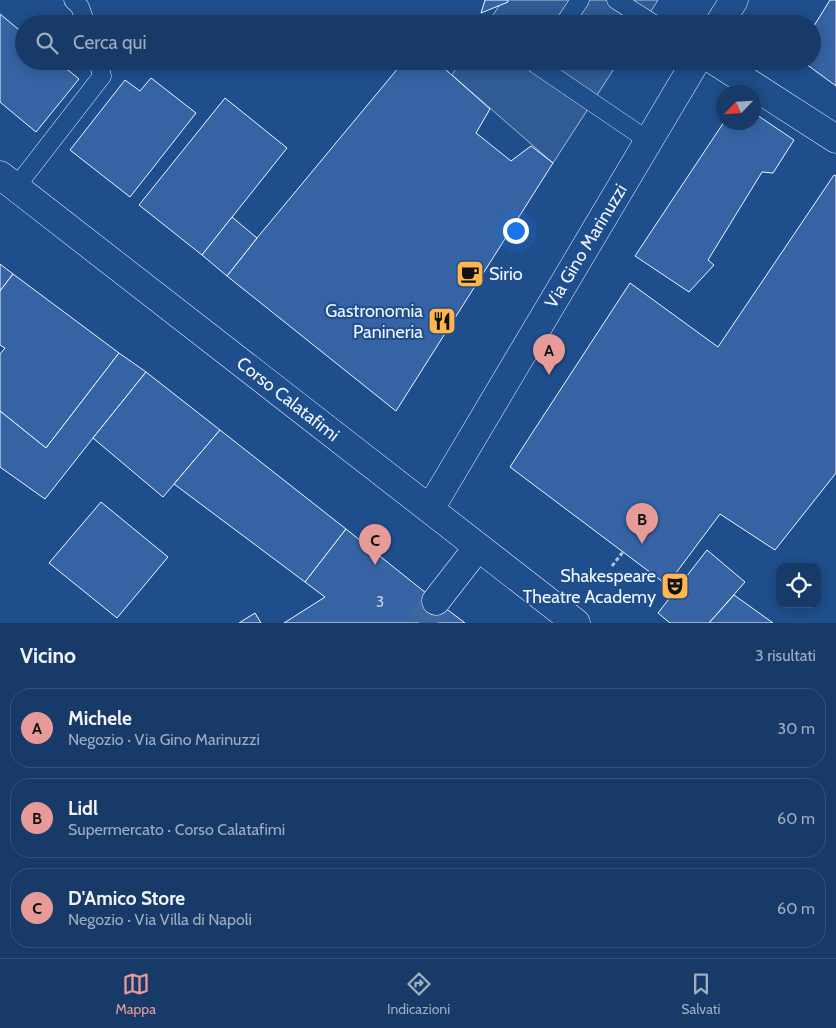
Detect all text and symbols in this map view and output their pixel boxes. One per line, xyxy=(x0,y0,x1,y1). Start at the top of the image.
search box xyxy=(15,15,821,70)
icon: search xyxy=(33,29,61,57)
text: Cerca qui xyxy=(73,31,147,54)
north arrow xyxy=(716,85,761,130)
street label: Via Gino Marinuzzi xyxy=(540,180,632,312)
your location xyxy=(503,218,529,244)
cafe icon: Sirio xyxy=(455,259,485,289)
place label: Sirio xyxy=(489,263,523,285)
place label: Gastronomia Panineria xyxy=(325,300,423,343)
restaurant icon: Gastronomia Panineria xyxy=(427,306,457,336)
pin: A xyxy=(533,334,565,375)
street label: Corso Calatafimi xyxy=(232,352,344,446)
pin: B xyxy=(626,503,658,544)
pin: C xyxy=(359,524,391,565)
map controls xyxy=(776,563,821,608)
button: locate xyxy=(776,563,821,608)
place label: Shakespeare Theatre Academy xyxy=(523,565,656,608)
theatre icon: Shakespeare Theatre Academy xyxy=(660,571,690,601)
house number: 3 xyxy=(376,593,384,611)
text: Vicino xyxy=(20,643,76,668)
text: 3 risultati xyxy=(755,646,816,665)
text: Michele xyxy=(68,707,132,730)
text: A xyxy=(32,719,42,738)
text: 30 m xyxy=(778,719,815,738)
text: Negozio · Via Gino Marinuzzi xyxy=(68,730,260,749)
text: Lidl xyxy=(68,797,98,820)
text: B xyxy=(32,809,42,828)
text: 60 m xyxy=(777,809,815,828)
text: Supermercato · Corso Calatafimi xyxy=(68,820,285,839)
text: D'Amico Store xyxy=(68,887,185,910)
text: C xyxy=(32,899,42,918)
text: 60 m xyxy=(777,899,815,918)
text: Negozio · Via Villa di Napoli xyxy=(68,910,252,929)
tab: Mappa xyxy=(116,970,156,1018)
tab: Indicazioni xyxy=(387,970,450,1018)
tab: Salvati xyxy=(681,970,720,1018)

